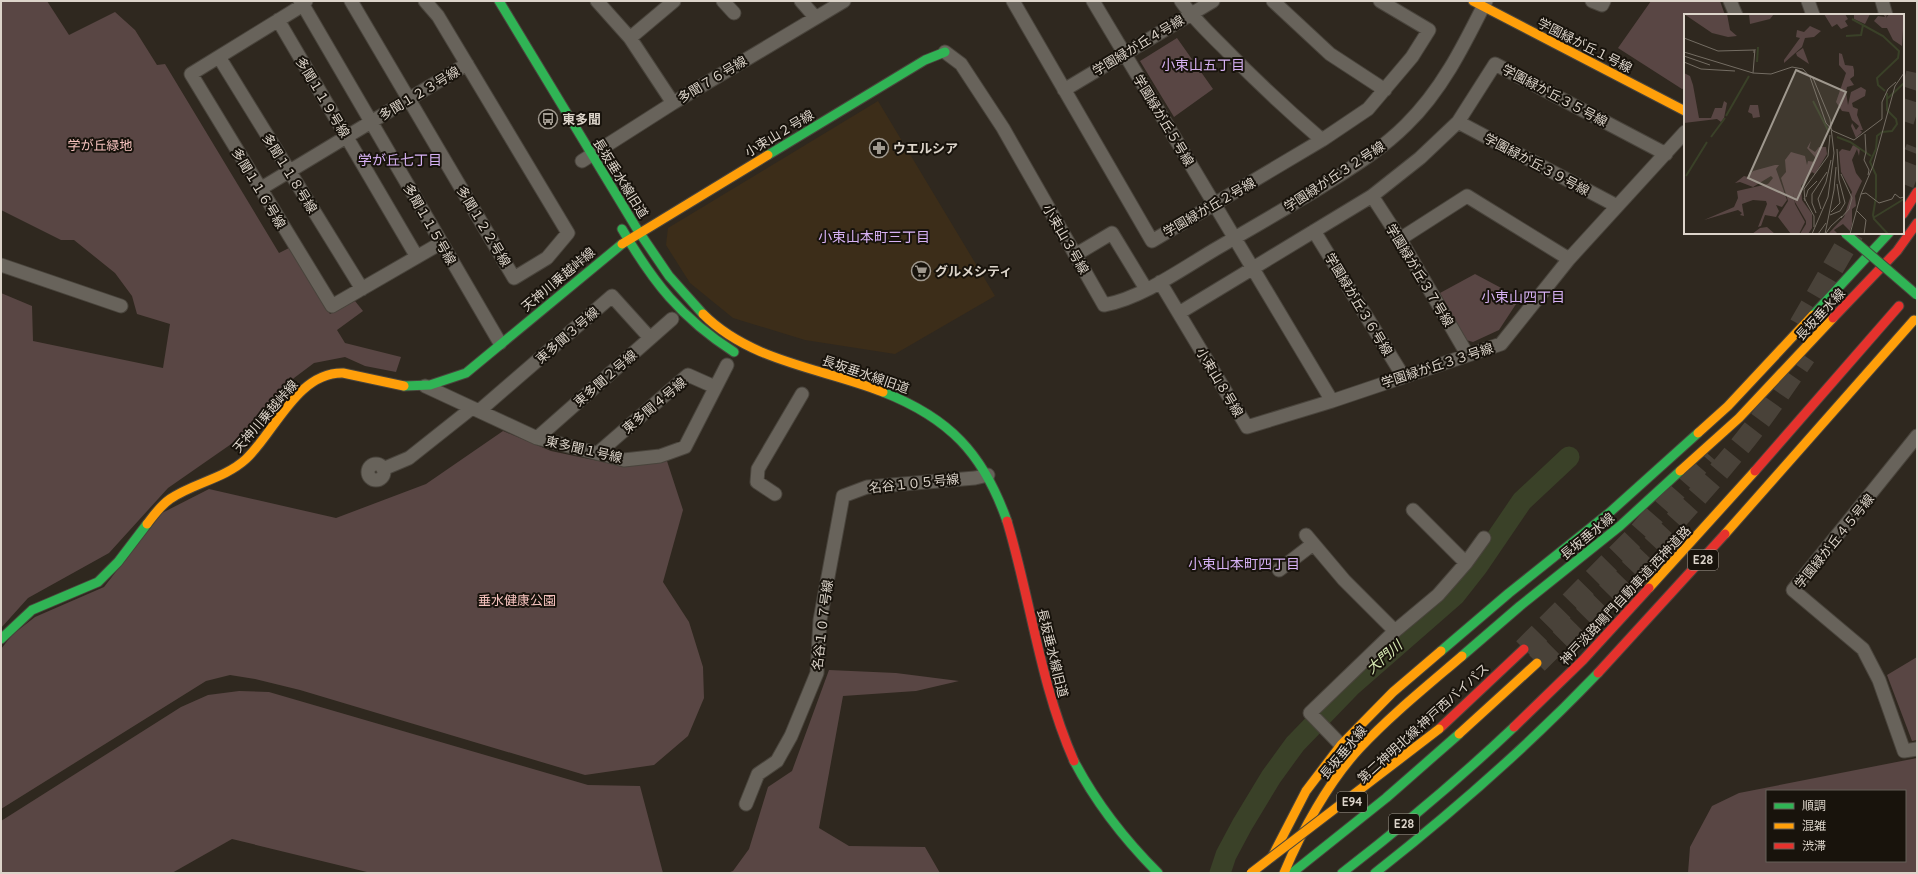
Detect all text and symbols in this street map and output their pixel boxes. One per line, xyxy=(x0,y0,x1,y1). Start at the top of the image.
street label: 学園緑が丘４号線 xyxy=(1089,11,1187,79)
street label: 学園緑が丘１号線 xyxy=(1535,14,1635,76)
inset map xyxy=(1684,14,1904,234)
street label: 多聞７６号線 xyxy=(674,52,750,106)
street label: 多聞１１９号線 xyxy=(293,54,353,140)
district label: 小束山五丁目 xyxy=(1161,56,1245,74)
street label: 学園緑が丘３５号線 xyxy=(1500,60,1610,130)
street label: 多聞１２３号線 xyxy=(376,63,462,123)
street label: 学園緑が丘５号線 xyxy=(1130,71,1198,169)
street label: 小束山２号線 xyxy=(741,106,817,160)
bus stop icon: 東多聞 xyxy=(537,108,559,130)
place label: 東多聞 xyxy=(562,111,601,127)
street label: 学園緑が丘３９号線 xyxy=(1482,129,1592,199)
street label: 多聞１１８号線 xyxy=(259,130,321,216)
street label: 長坂垂水線旧道 xyxy=(590,135,652,221)
park label: 学が丘緑地 xyxy=(67,137,133,153)
pharmacy icon: ウエルシア xyxy=(868,137,890,159)
street label: 学園緑が丘３２号線 xyxy=(1281,137,1387,215)
place label: ウエルシア xyxy=(893,140,958,156)
street label: 多聞１１６号線 xyxy=(229,145,289,231)
district label: 学が丘七丁目 xyxy=(358,151,442,169)
street label: 学園緑が丘２号線 xyxy=(1160,174,1258,240)
street label: 多聞１１５号線 xyxy=(400,181,460,267)
street label: 多聞１２２号線 xyxy=(454,183,514,269)
street label: 小束山３号線 xyxy=(1040,201,1092,277)
street label: 学園緑が丘３７号線 xyxy=(1383,221,1457,329)
district label: 小束山本町三丁目 xyxy=(818,228,930,246)
street label: 天神川乗越峠線 xyxy=(518,244,598,314)
street label: 学園緑が丘３６号線 xyxy=(1322,250,1396,358)
supermarket icon: グルメシティ xyxy=(910,260,932,282)
place label: グルメシティ xyxy=(935,263,1012,279)
street label: 長坂垂水線 xyxy=(1792,285,1848,343)
district label: 小束山四丁目 xyxy=(1481,288,1565,306)
street label: 東多聞３号線 xyxy=(532,303,602,367)
street label: 学園緑が丘３３号線 xyxy=(1379,339,1495,391)
street label: 小束山８号線 xyxy=(1193,344,1247,420)
street label: 東多聞２号線 xyxy=(570,346,640,410)
street label: 長坂垂水線旧道 xyxy=(820,352,912,396)
street label: 東多聞４号線 xyxy=(619,374,689,436)
street label: 天神川乗越峠線 xyxy=(229,376,301,456)
street label: 東多聞１号線 xyxy=(544,432,624,466)
street label: 名谷１０５号線 xyxy=(868,470,960,496)
street label: 学園緑が丘４５号線 xyxy=(1791,490,1877,592)
street label: 長坂垂水線 xyxy=(1557,509,1617,563)
street label: 神戸淡路鳴門自動車道;西神道路 xyxy=(1556,522,1694,668)
road number: E28 xyxy=(1688,550,1718,570)
district label: 小束山本町四丁目 xyxy=(1188,555,1300,573)
street label: 名谷１０７号線 xyxy=(809,579,835,671)
park label: 垂水健康公園 xyxy=(478,592,556,608)
street label: 長坂垂水線旧道 xyxy=(1034,607,1072,699)
water label: 大門川 xyxy=(1362,635,1407,678)
street label: 第二神明北線;神戸西バイパス xyxy=(1354,660,1492,786)
street label: 長坂垂水線 xyxy=(1316,722,1370,782)
legend xyxy=(1766,790,1906,862)
road number: E94 xyxy=(1337,792,1367,812)
text: 順調 xyxy=(1802,798,1826,813)
road number: E28 xyxy=(1389,814,1419,834)
text: 混雑 xyxy=(1802,818,1826,833)
text: 渋滞 xyxy=(1802,838,1826,853)

